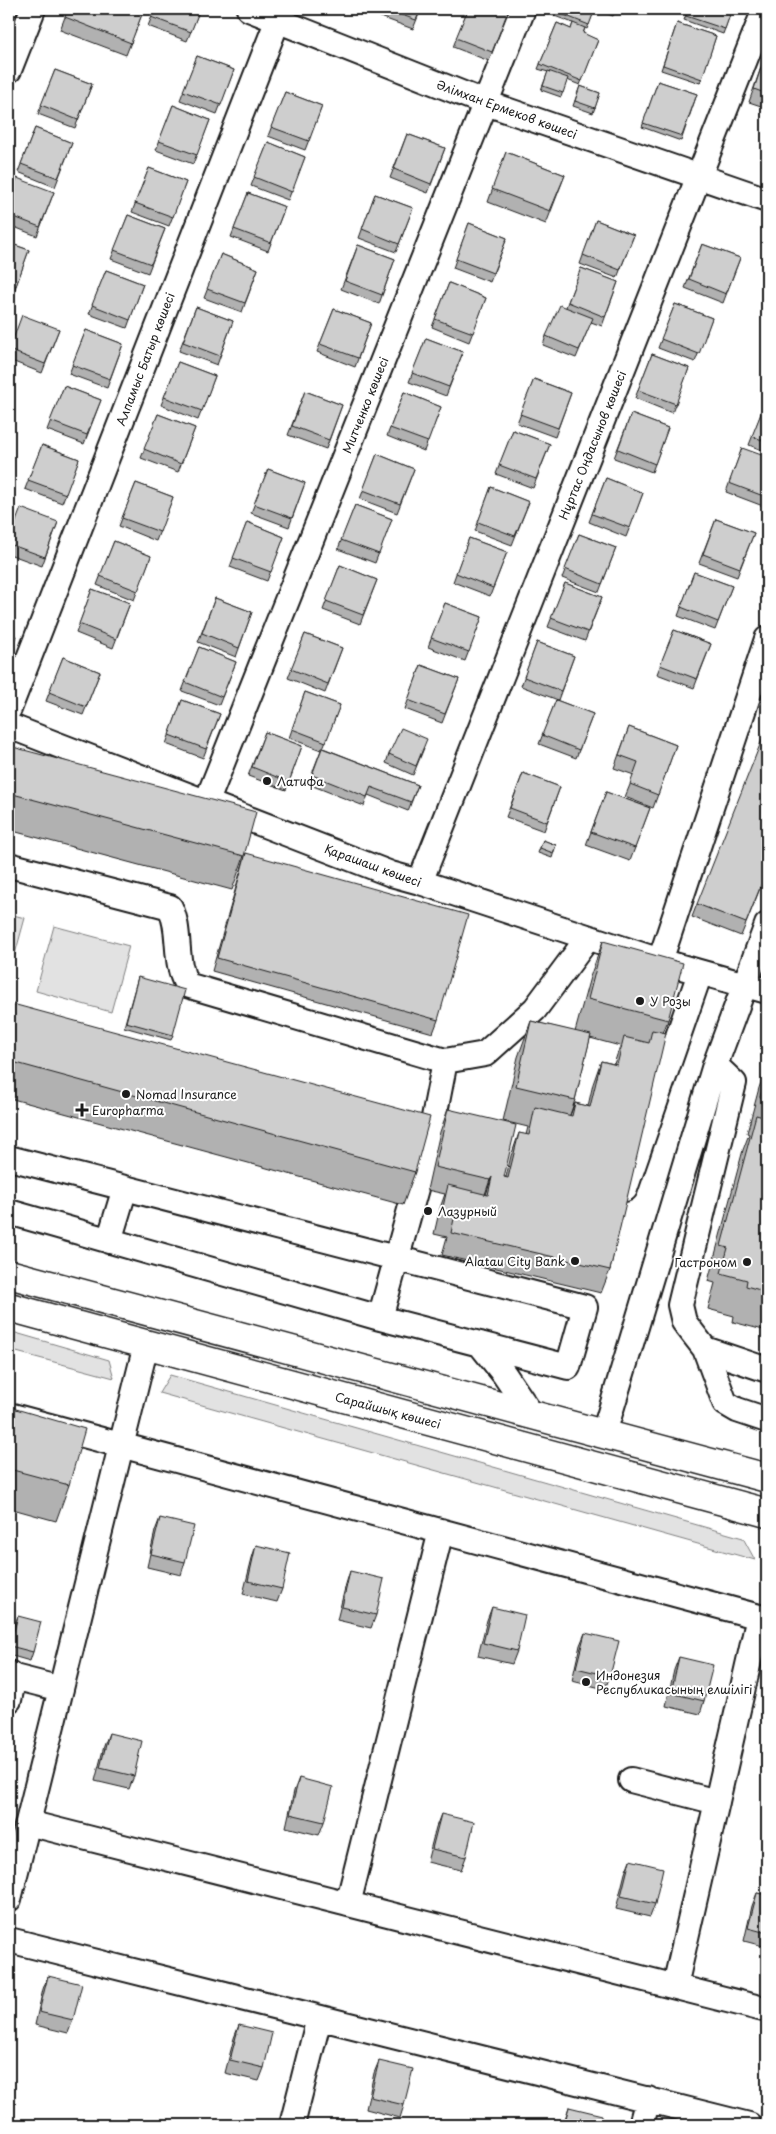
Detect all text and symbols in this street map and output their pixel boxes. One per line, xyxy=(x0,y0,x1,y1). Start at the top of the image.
street label: Әлімхан Ермеков көшесі xyxy=(434,75,580,143)
street label: Алпамыс Батыр көшесі xyxy=(111,290,179,428)
street label: Митченко көшесі xyxy=(337,354,393,456)
street label: Нұртас Оңдасынов көшесі xyxy=(554,368,630,522)
place label: Латифа xyxy=(277,772,324,790)
marker: Латифа xyxy=(261,775,273,787)
street label: Қарашаш көшесі xyxy=(322,839,424,891)
place label: У Розы xyxy=(650,992,691,1010)
marker: У Розы xyxy=(634,995,646,1007)
place label: Nomad Insurance xyxy=(136,1085,237,1103)
marker: Nomad Insurance xyxy=(120,1088,132,1100)
place label: Europharma xyxy=(92,1101,165,1119)
marker: Europharma xyxy=(76,1104,88,1116)
place label: Лазурный xyxy=(438,1202,497,1220)
marker: Лазурный xyxy=(422,1205,434,1217)
place label: Alatau City Bank xyxy=(465,1252,565,1270)
place label: Гастроном xyxy=(674,1253,737,1271)
marker: Alatau City Bank xyxy=(569,1255,581,1267)
marker: Гастроном xyxy=(741,1256,753,1268)
street label: Сарайшық көшесі xyxy=(333,1387,443,1433)
place label: Индонезия Республикасының елшілігі xyxy=(596,1666,753,1698)
marker: Индонезия Республикасының елшілігі xyxy=(580,1676,592,1688)

